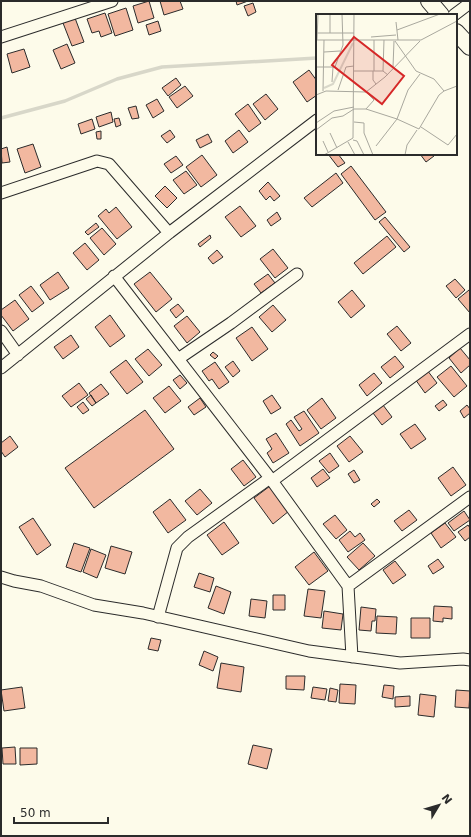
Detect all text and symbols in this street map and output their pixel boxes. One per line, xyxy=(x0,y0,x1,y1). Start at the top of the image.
inset map xyxy=(316,14,457,155)
north arrow xyxy=(419,785,459,825)
text: N xyxy=(439,792,454,807)
scale bar xyxy=(14,799,108,825)
text: 50 m xyxy=(20,806,51,820)

